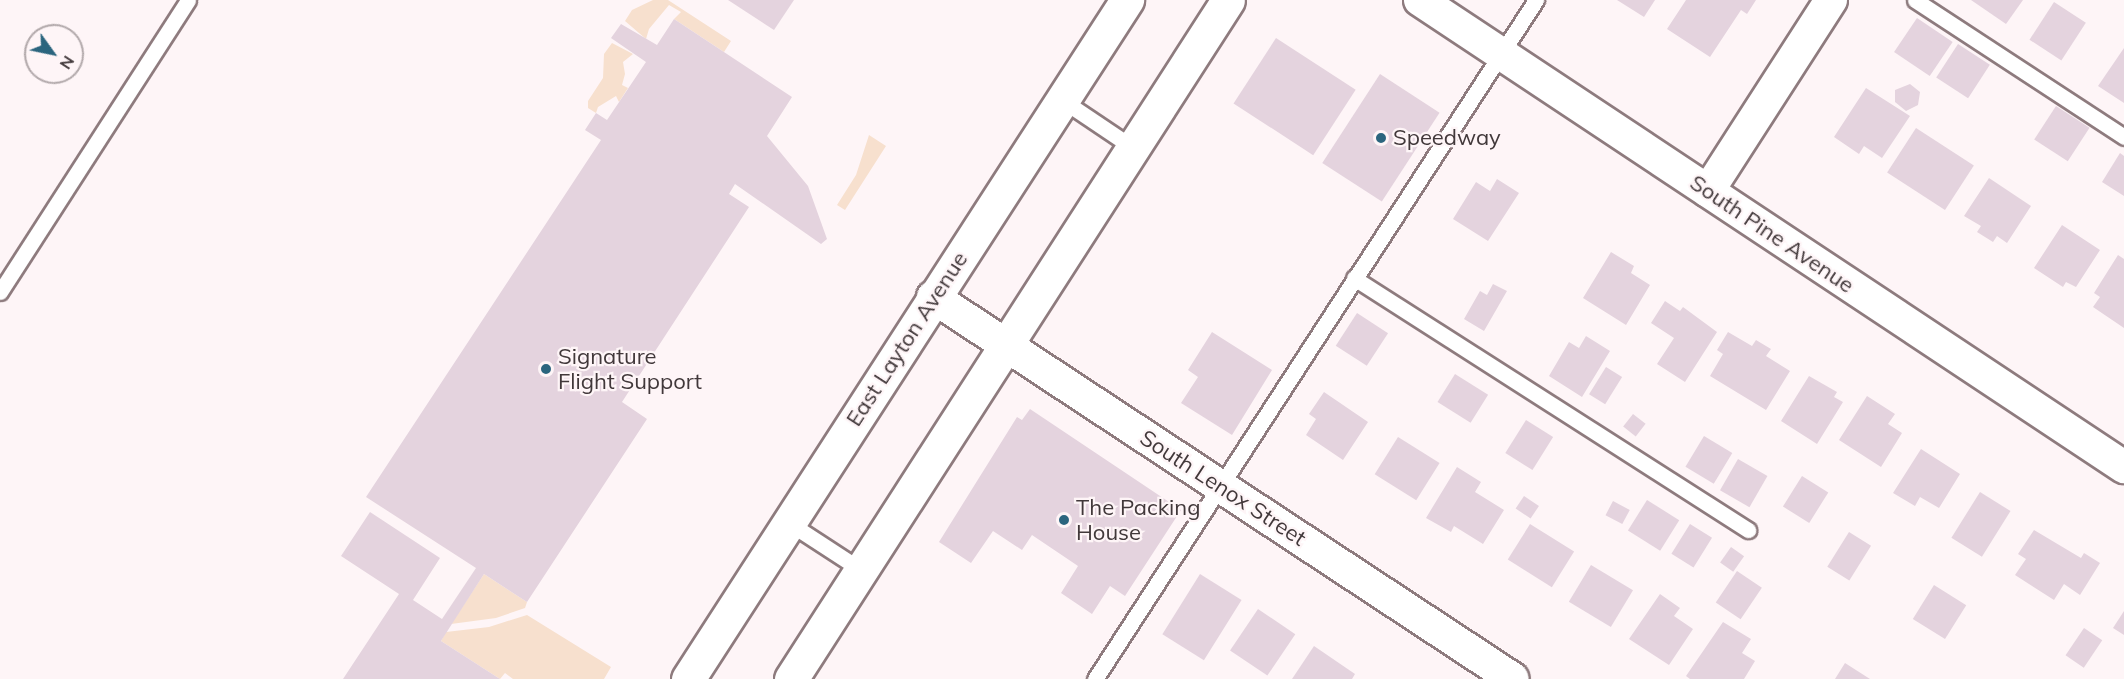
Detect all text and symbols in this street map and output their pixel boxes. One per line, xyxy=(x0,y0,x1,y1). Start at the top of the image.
north arrow xyxy=(24,24,84,84)
text: N xyxy=(56,52,79,73)
place label: Speedway xyxy=(1393,125,1501,151)
marker: Speedway xyxy=(1374,131,1388,145)
street label: South Pine Avenue xyxy=(1685,169,1859,299)
street label: East Layton Avenue xyxy=(841,247,973,431)
place label: Signature Flight Support xyxy=(558,343,702,394)
marker: Signature Flight Support xyxy=(539,362,553,376)
street label: South Lenox Street xyxy=(1135,424,1311,552)
place label: The Packing House xyxy=(1076,494,1200,546)
marker: The Packing House xyxy=(1057,513,1071,527)

